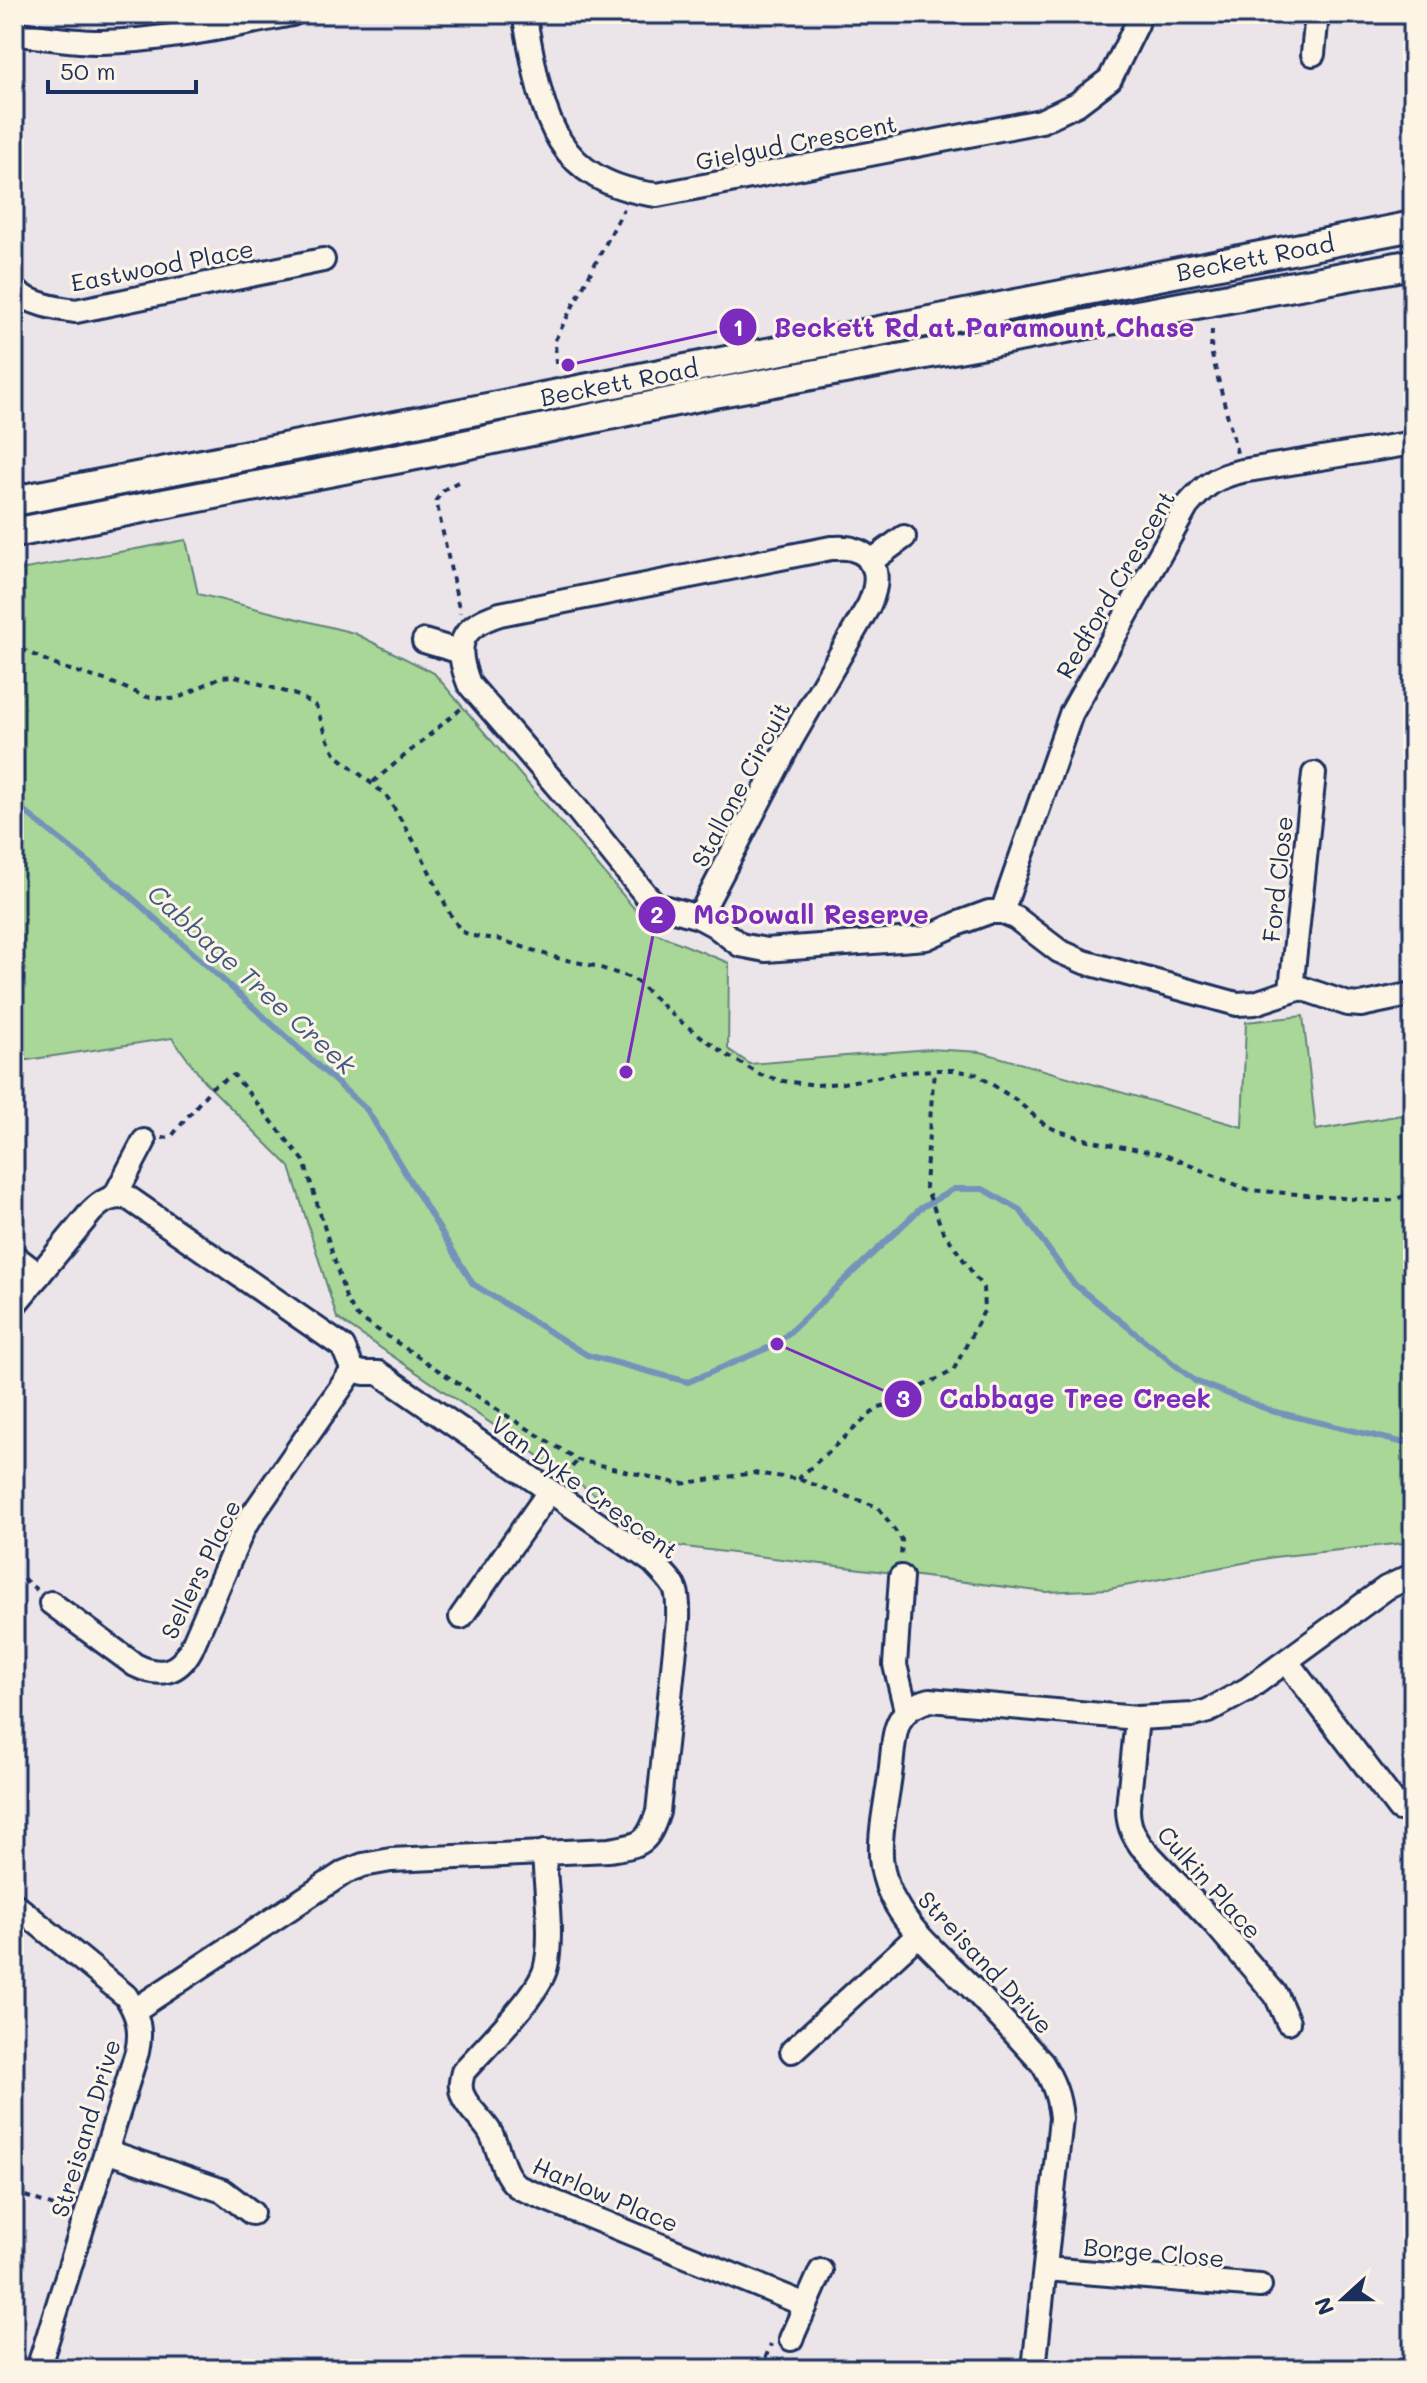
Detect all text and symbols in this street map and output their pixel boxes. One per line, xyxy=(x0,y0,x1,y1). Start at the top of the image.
scale bar xyxy=(48,44,196,94)
text: 50 m xyxy=(60,55,116,86)
street label: Gielgud Crescent xyxy=(693,107,899,177)
street label: Beckett Road xyxy=(1173,227,1337,287)
street label: Eastwood Place xyxy=(68,232,256,298)
callout: Beckett Rd at Paramount Chase xyxy=(718,302,1211,352)
text: Beckett Rd at Paramount Chase xyxy=(774,310,1194,344)
text: 1 xyxy=(733,311,743,342)
street label: Beckett Road xyxy=(537,352,701,412)
street label: Redford Crescent xyxy=(1048,484,1182,684)
street label: Stallone Circuit xyxy=(683,696,797,872)
street label: Ford Close xyxy=(1255,814,1299,944)
water label: Cabbage Tree Creek xyxy=(141,876,364,1083)
callout: McDowall Reserve xyxy=(637,890,944,940)
text: McDowall Reserve xyxy=(693,897,929,931)
text: 2 xyxy=(650,898,664,929)
callout: Cabbage Tree Creek xyxy=(883,1374,1227,1424)
text: Cabbage Tree Creek xyxy=(939,1381,1211,1415)
text: 3 xyxy=(896,1382,910,1413)
street label: Van Dyke Crescent xyxy=(485,1409,685,1565)
street label: Sellers Place xyxy=(153,1494,247,1644)
street label: Culkin Place xyxy=(1151,1819,1269,1945)
street label: Streisand Drive xyxy=(912,1884,1060,2040)
street label: Streisand Drive xyxy=(43,2035,127,2221)
street label: Harlow Place xyxy=(528,2149,684,2239)
street label: Borge Close xyxy=(1082,2230,1226,2274)
north arrow xyxy=(1303,2259,1383,2339)
text: N xyxy=(1307,2293,1340,2319)

